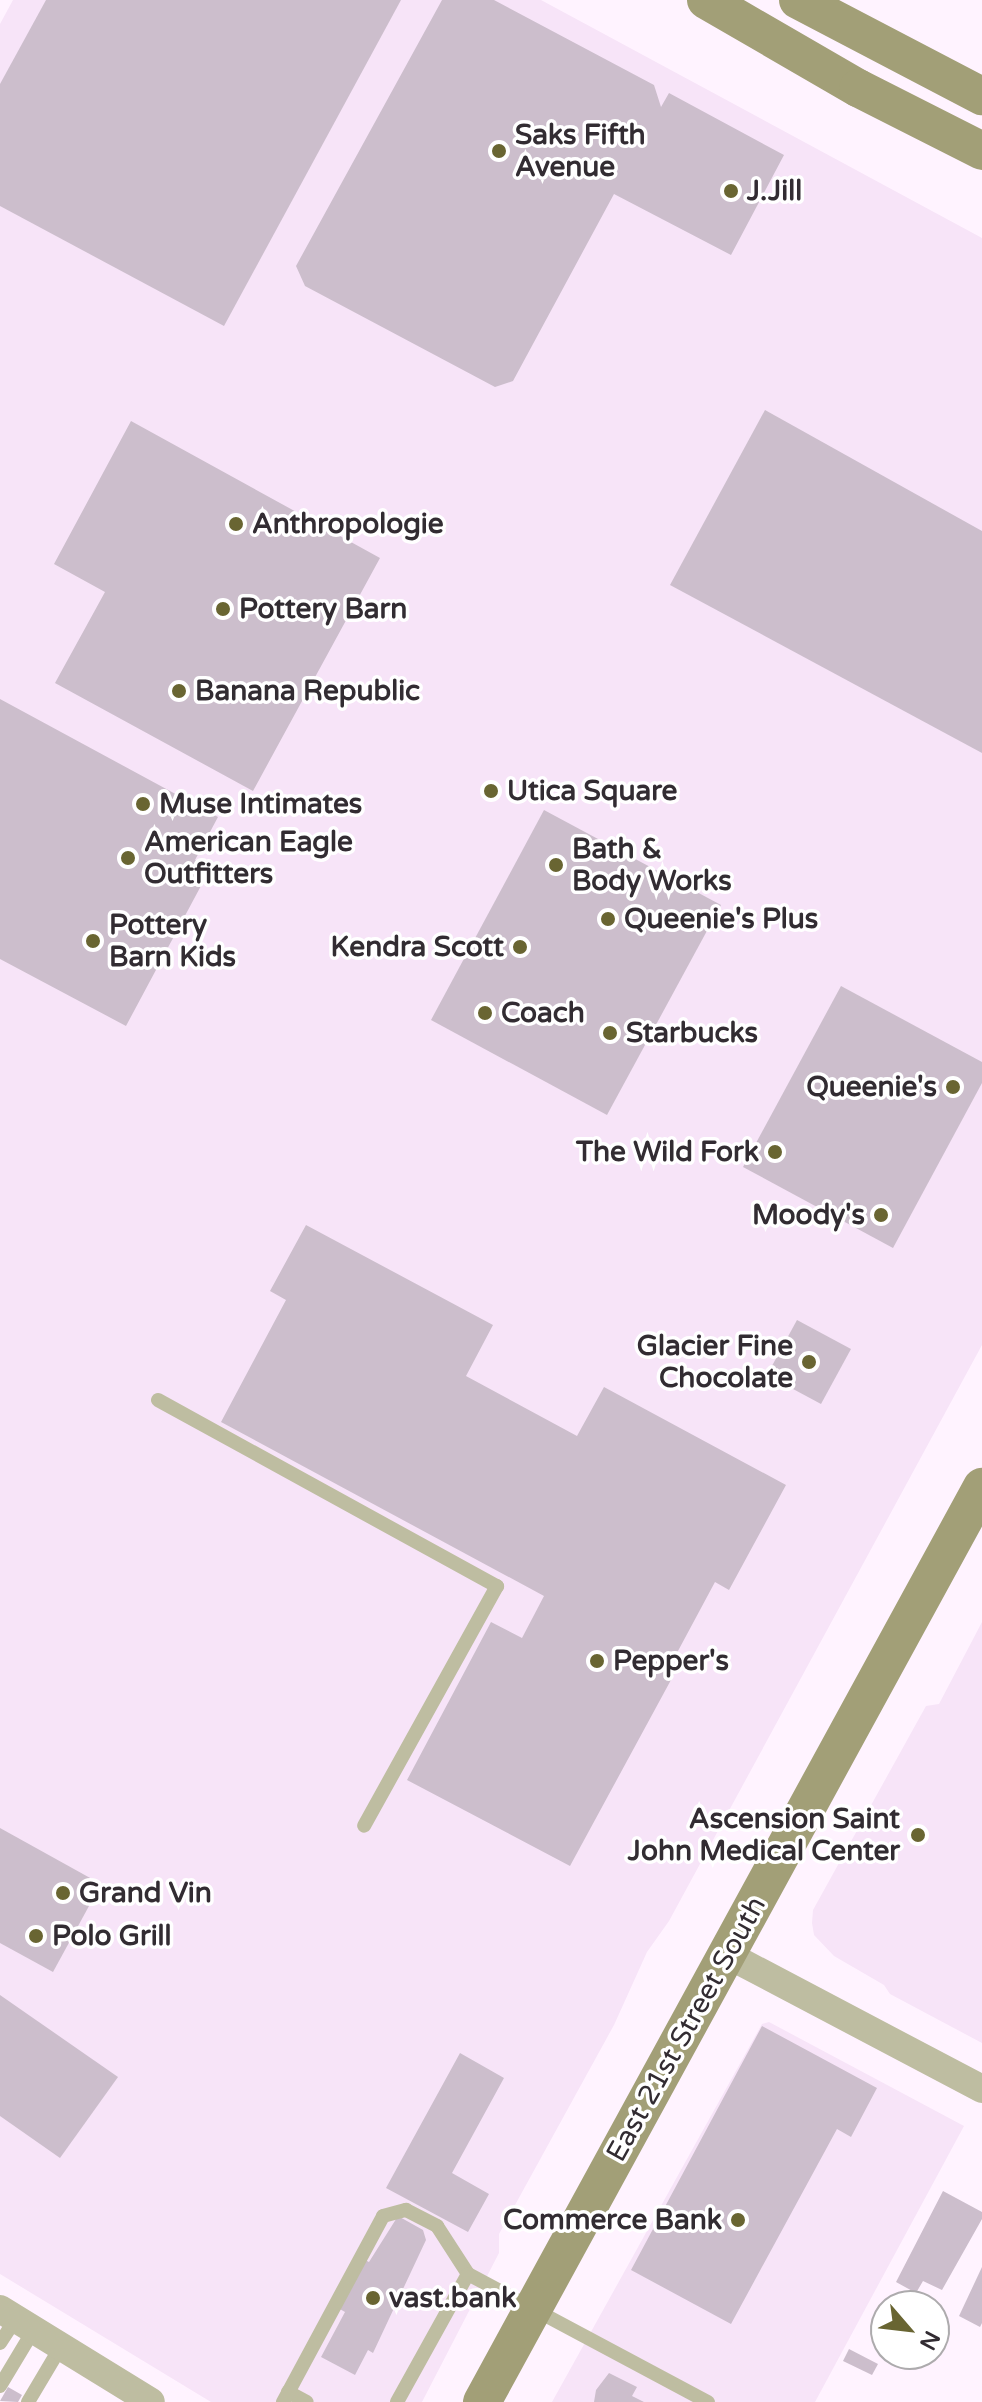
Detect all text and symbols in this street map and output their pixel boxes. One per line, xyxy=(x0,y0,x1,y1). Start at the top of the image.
place label: Saks Fifth Avenue xyxy=(515,118,646,184)
marker: Saks Fifth Avenue xyxy=(490,142,508,160)
place label: J.Jill xyxy=(747,174,802,208)
marker: J.Jill xyxy=(722,182,740,200)
place label: Anthropologie xyxy=(252,507,444,541)
marker: Anthropologie xyxy=(227,515,245,533)
place label: Pottery Barn xyxy=(239,592,407,626)
marker: Pottery Barn xyxy=(214,600,232,618)
place label: Banana Republic xyxy=(195,674,420,708)
marker: Banana Republic xyxy=(170,682,188,700)
place label: Utica Square xyxy=(507,774,677,808)
marker: Utica Square xyxy=(482,782,500,800)
place label: Muse Intimates xyxy=(159,787,362,821)
marker: Muse Intimates xyxy=(134,795,152,813)
place label: American Eagle Outfitters xyxy=(144,825,353,891)
place label: Bath & Body Works xyxy=(572,832,732,898)
marker: American Eagle Outfitters xyxy=(119,849,137,867)
marker: Bath & Body Works xyxy=(547,856,565,874)
place label: Queenie's Plus xyxy=(624,902,818,936)
place label: Pottery Barn Kids xyxy=(109,908,236,974)
marker: Queenie's Plus xyxy=(599,910,617,928)
place label: Kendra Scott xyxy=(331,930,504,964)
marker: Pottery Barn Kids xyxy=(84,932,102,950)
marker: Kendra Scott xyxy=(511,938,529,956)
place label: Coach xyxy=(501,996,585,1030)
marker: Coach xyxy=(476,1004,494,1022)
place label: Starbucks xyxy=(626,1016,758,1050)
marker: Starbucks xyxy=(601,1024,619,1042)
place label: Queenie's xyxy=(806,1070,937,1104)
marker: Queenie's xyxy=(944,1078,962,1096)
place label: The Wild Fork xyxy=(576,1135,759,1169)
marker: The Wild Fork xyxy=(766,1143,784,1161)
place label: Moody's xyxy=(752,1198,865,1232)
marker: Moody's xyxy=(872,1206,890,1224)
place label: Glacier Fine Chocolate xyxy=(637,1329,793,1395)
marker: Glacier Fine Chocolate xyxy=(800,1353,818,1371)
place label: Pepper's xyxy=(613,1644,729,1678)
marker: Pepper's xyxy=(588,1652,606,1670)
place label: Ascension Saint John Medical Center xyxy=(628,1802,900,1868)
marker: Ascension Saint John Medical Center xyxy=(907,1824,929,1846)
place label: Grand Vin xyxy=(79,1876,212,1910)
marker: Grand Vin xyxy=(54,1884,72,1902)
street label: East 21st Street South xyxy=(599,1891,773,2167)
place label: Polo Grill xyxy=(52,1919,172,1953)
marker: Polo Grill xyxy=(27,1927,45,1945)
place label: Commerce Bank xyxy=(503,2203,722,2237)
marker: Commerce Bank xyxy=(729,2211,747,2229)
place label: vast.bank xyxy=(389,2281,516,2315)
marker: vast.bank xyxy=(364,2289,382,2307)
north arrow xyxy=(870,2290,950,2370)
text: N xyxy=(914,2326,945,2354)

